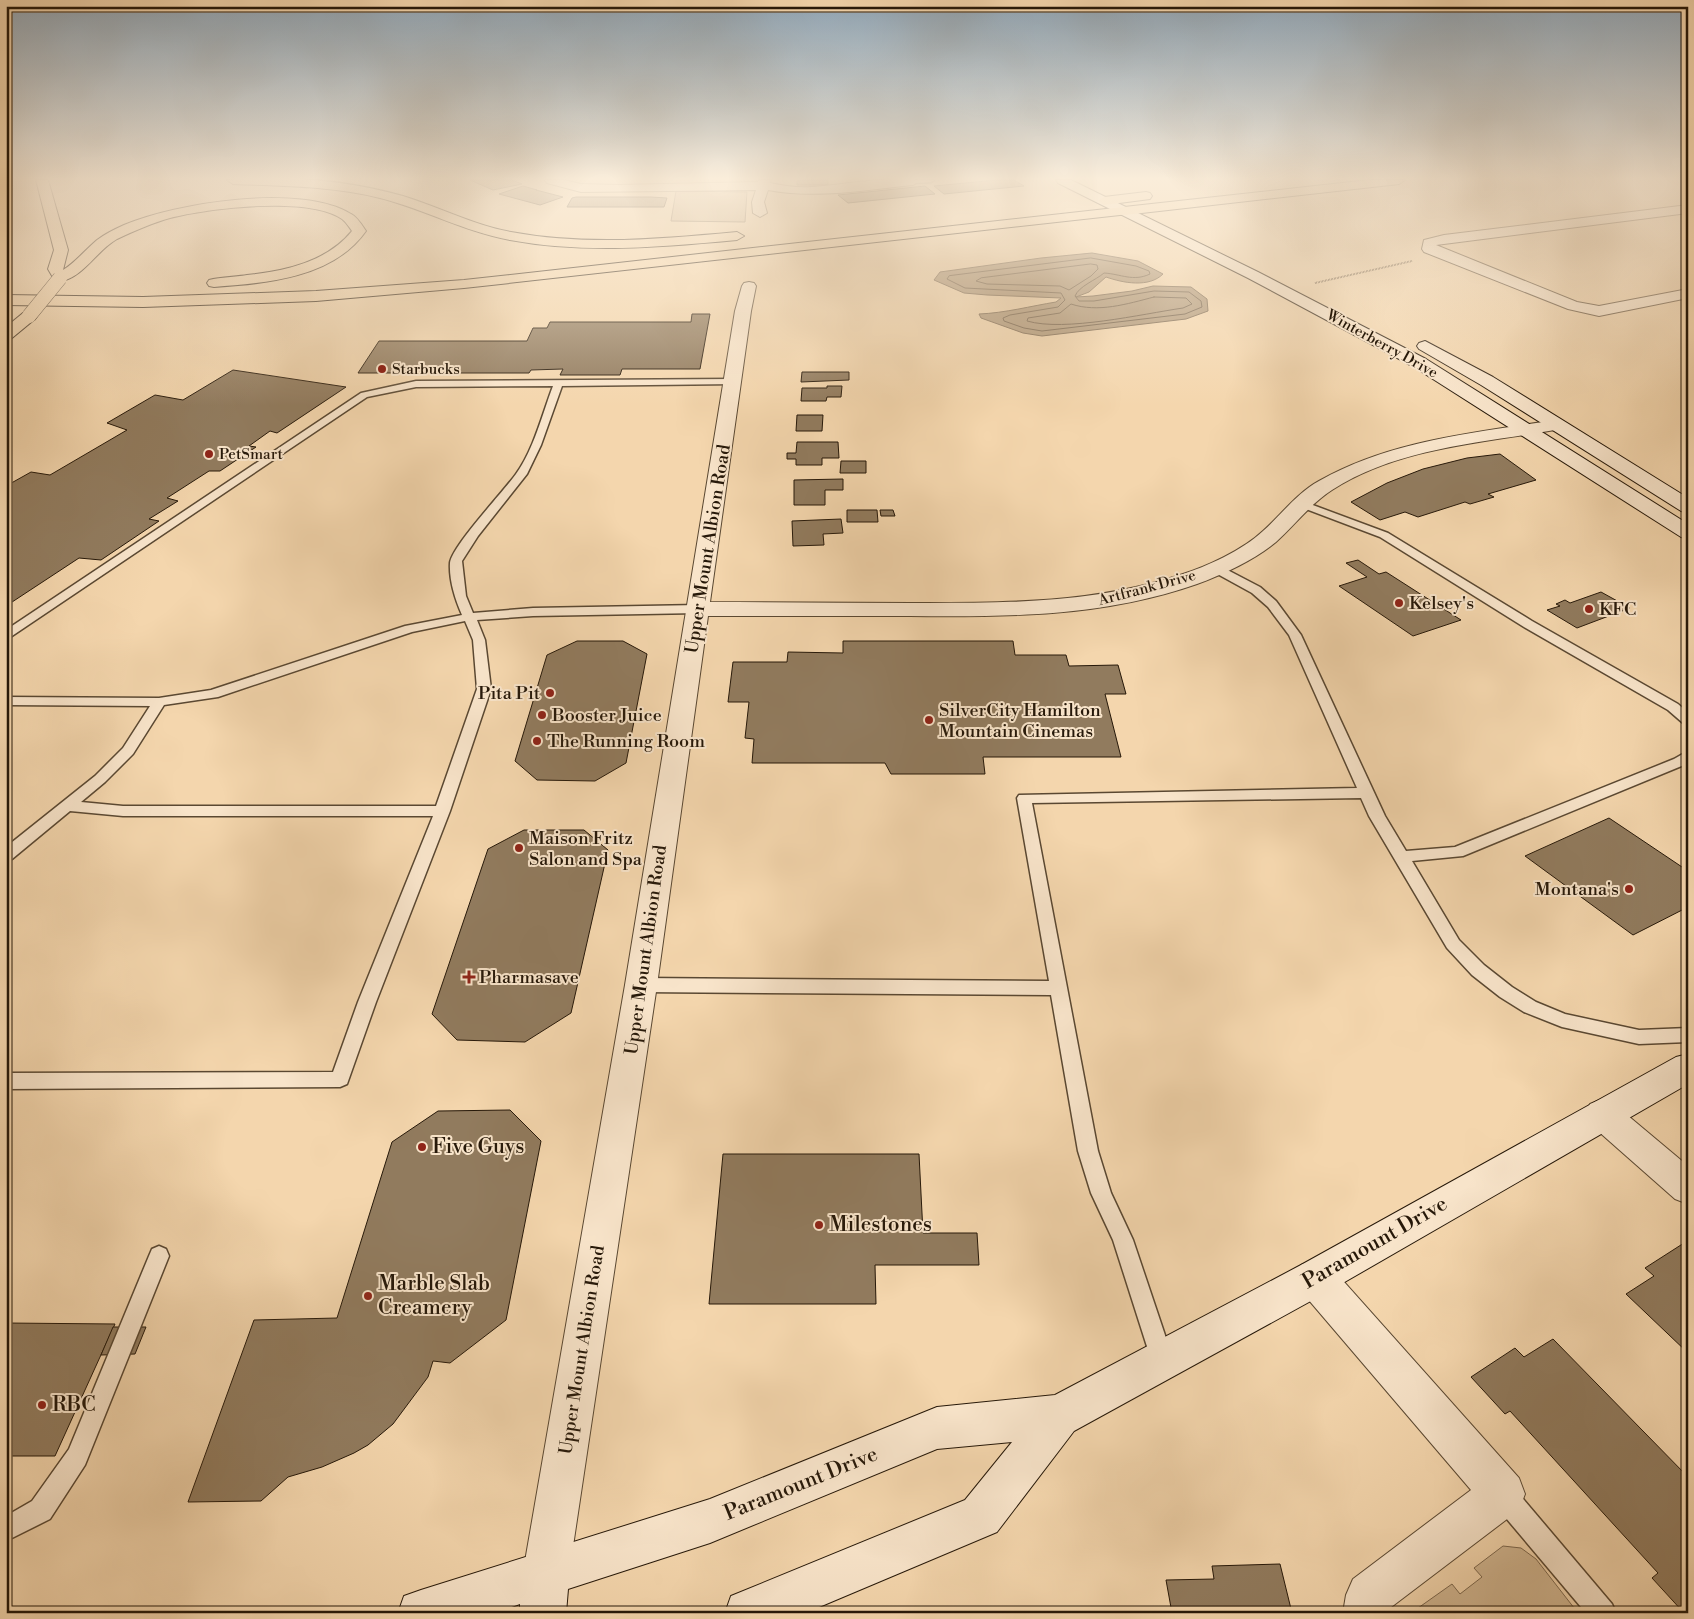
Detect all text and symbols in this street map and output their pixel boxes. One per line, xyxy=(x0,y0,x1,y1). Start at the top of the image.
street label: Winterberry Drive xyxy=(1322,305,1441,383)
place label: Starbucks xyxy=(392,360,460,379)
marker: Starbucks xyxy=(376,363,388,375)
street label: Upper Mount Albion Road xyxy=(680,442,736,655)
place label: PetSmart xyxy=(219,445,284,464)
marker: PetSmart xyxy=(203,448,215,460)
street label: Artfrank Drive xyxy=(1095,566,1198,610)
place label: Kelsey's xyxy=(1409,592,1474,615)
marker: Kelsey's xyxy=(1393,597,1405,609)
place label: KFC xyxy=(1599,598,1636,621)
marker: KFC xyxy=(1583,603,1595,615)
place label: Pita Pit xyxy=(478,682,541,705)
marker: Pita Pit xyxy=(544,687,556,699)
place label: SilverCity Hamilton Mountain Cinemas xyxy=(939,699,1101,743)
place label: Booster Juice xyxy=(551,704,662,727)
marker: Booster Juice xyxy=(536,709,548,721)
marker: SilverCity Hamilton Mountain Cinemas xyxy=(923,714,935,726)
place label: The Running Room xyxy=(547,730,705,753)
marker: The Running Room xyxy=(531,735,543,747)
place label: Maison Fritz Salon and Spa xyxy=(529,827,643,871)
marker: Maison Fritz Salon and Spa xyxy=(513,842,525,854)
street label: Upper Mount Albion Road xyxy=(620,843,672,1056)
place label: Montana's xyxy=(1535,878,1619,901)
marker: Montana's xyxy=(1623,883,1635,895)
place label: Pharmasave xyxy=(479,966,579,989)
marker: Pharmasave xyxy=(463,971,475,983)
place label: Five Guys xyxy=(432,1134,524,1160)
marker: Five Guys xyxy=(416,1141,428,1153)
street label: Paramount Drive xyxy=(1298,1191,1452,1295)
place label: Milestones xyxy=(829,1212,932,1238)
marker: Milestones xyxy=(813,1219,825,1231)
street label: Upper Mount Albion Road xyxy=(554,1243,610,1456)
place label: Marble Slab Creamery xyxy=(378,1271,490,1321)
marker: Marble Slab Creamery xyxy=(362,1290,374,1302)
place label: RBC xyxy=(52,1392,96,1418)
marker: RBC xyxy=(36,1399,48,1411)
street label: Paramount Drive xyxy=(720,1441,882,1527)

